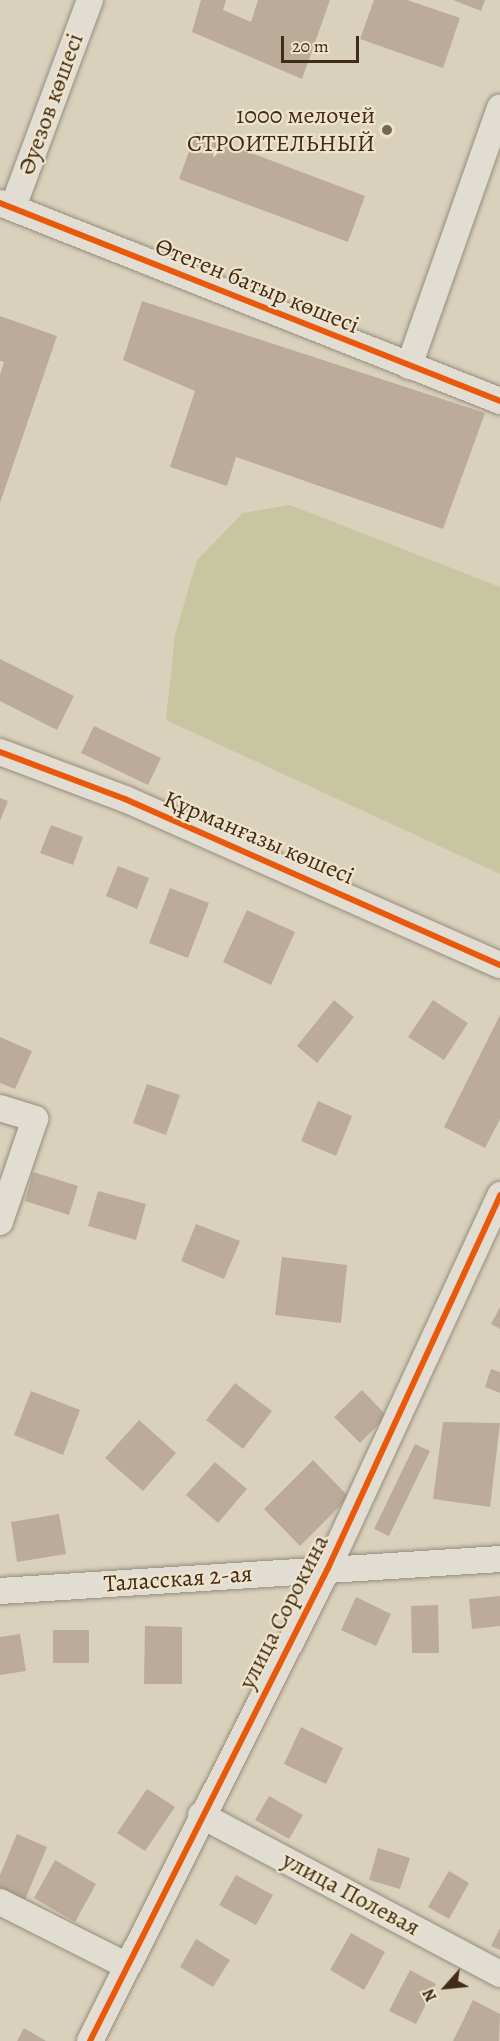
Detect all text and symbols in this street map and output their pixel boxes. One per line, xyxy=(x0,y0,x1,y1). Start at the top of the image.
scale bar xyxy=(284,24,362,62)
street label: Әуезов көшесі xyxy=(12,29,90,179)
text: 20 m xyxy=(292,34,329,58)
place label: 1000 мелочей СТРОИТЕЛЬНЫЙ xyxy=(187,102,375,158)
marker: 1000 мелочей СТРОИТЕЛЬНЫЙ xyxy=(380,123,394,137)
street label: Өтеген батыр көшесі xyxy=(151,232,363,340)
street label: Құрманғазы көшесі xyxy=(160,785,358,891)
street label: улица Сорокина xyxy=(233,1530,335,1694)
street label: Таласская 2-ая xyxy=(103,1559,253,1599)
street label: улица Полевая xyxy=(277,1846,425,1942)
north arrow xyxy=(416,1957,476,2017)
text: N xyxy=(418,1985,442,2005)

